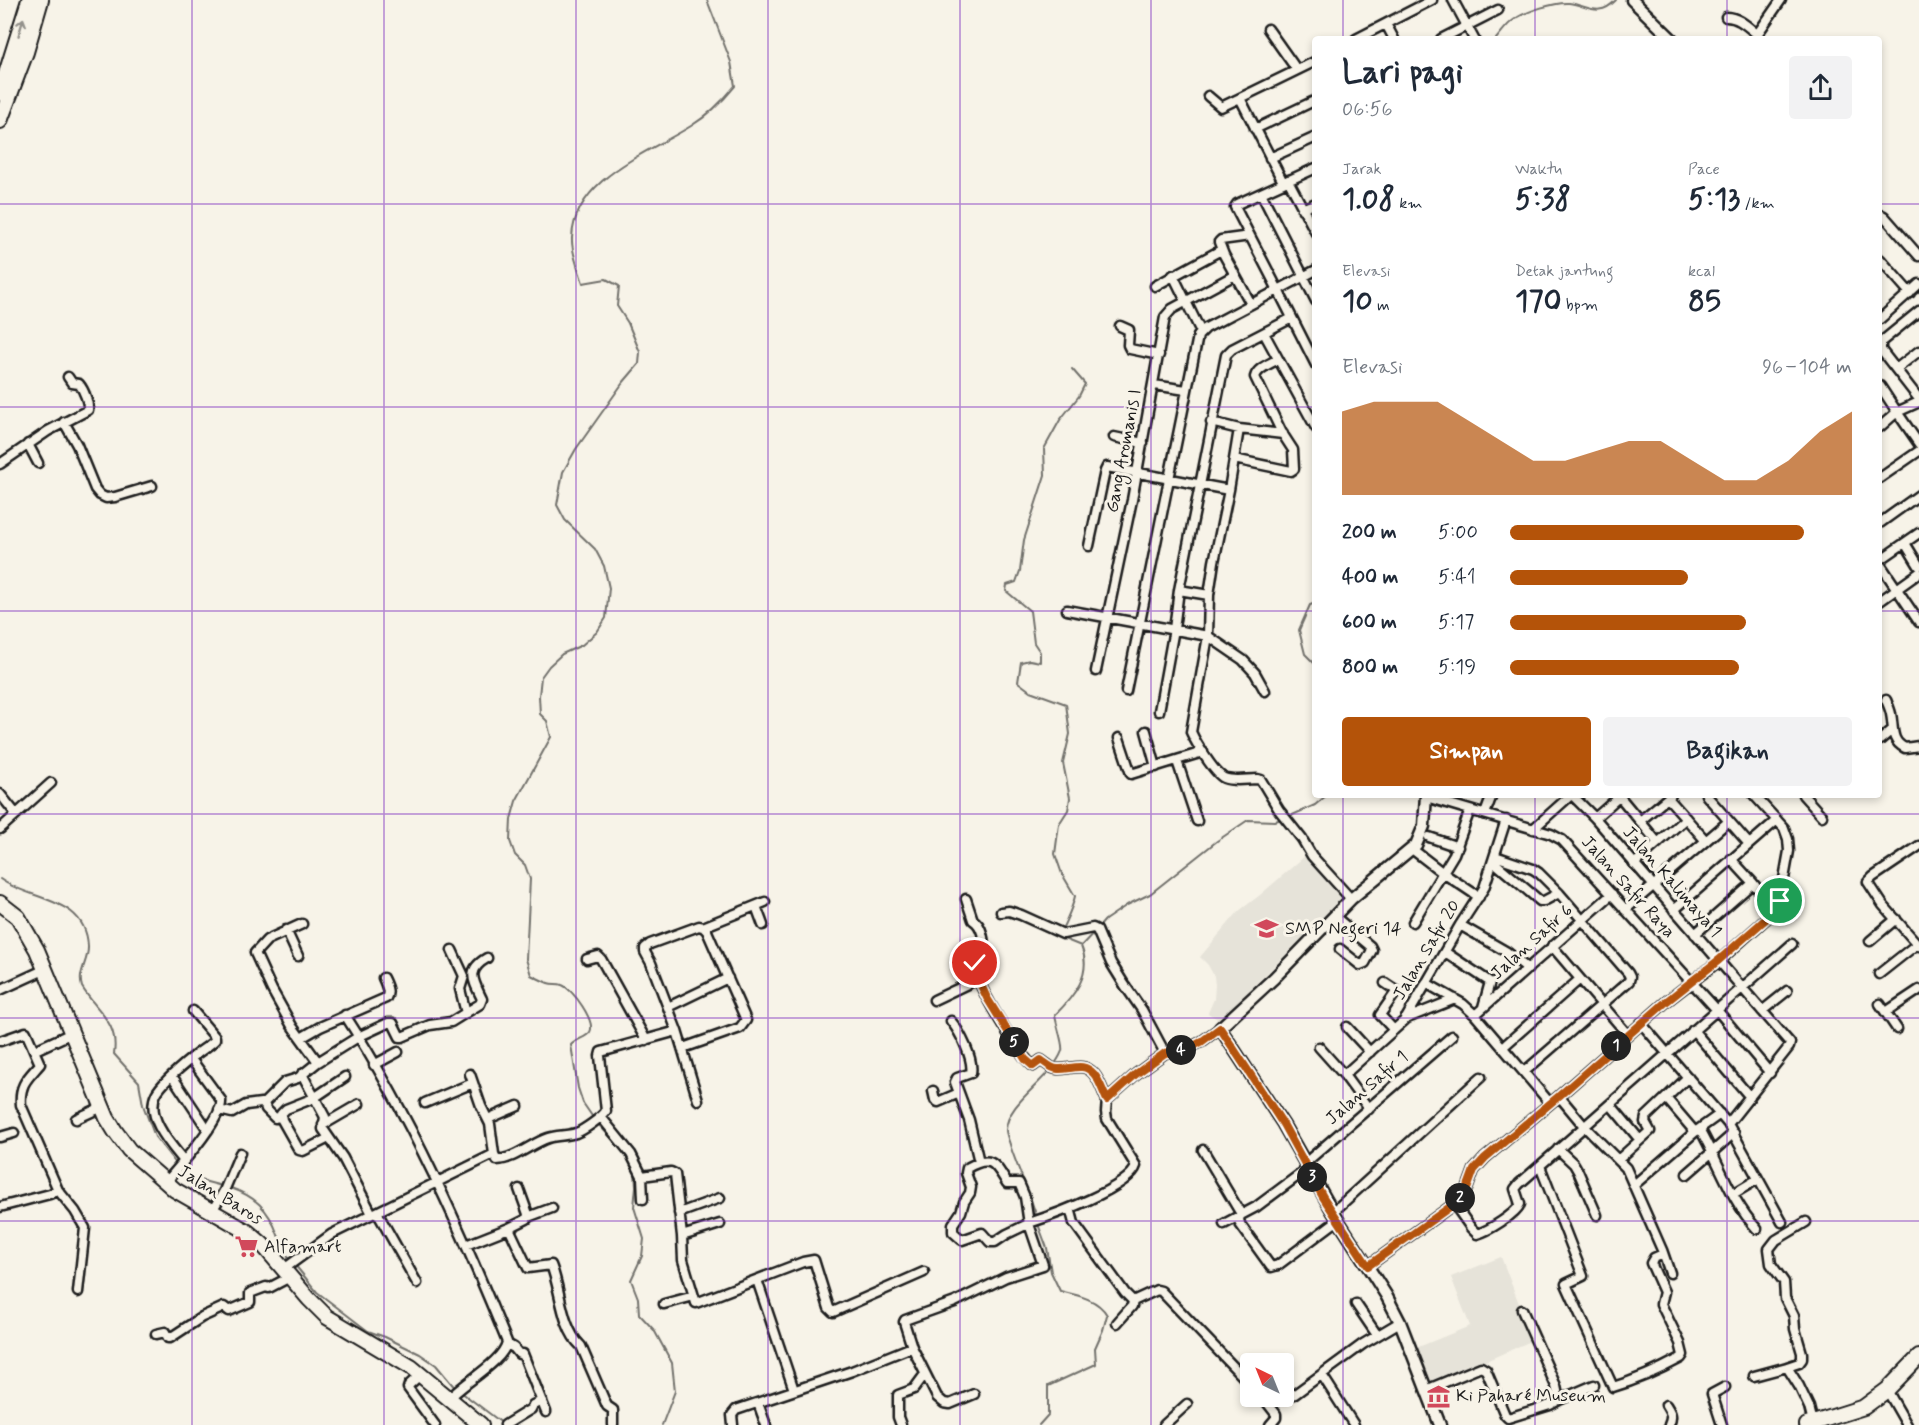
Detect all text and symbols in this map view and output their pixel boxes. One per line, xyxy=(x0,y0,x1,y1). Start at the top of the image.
one-way arrow xyxy=(16,18,27,37)
text: Lari pagi xyxy=(1342,51,1463,95)
button: share xyxy=(1789,56,1852,119)
text: 06:56 xyxy=(1342,96,1393,123)
text: Jarak xyxy=(1342,159,1381,180)
text: Waktu xyxy=(1515,159,1562,180)
text: Pace xyxy=(1688,159,1720,180)
text: 1.08 xyxy=(1342,180,1395,219)
text: 5:38 xyxy=(1515,180,1571,219)
text: 5:13 xyxy=(1688,180,1740,219)
text: km xyxy=(1395,193,1423,214)
text: /km xyxy=(1740,193,1775,214)
text: Elevasi xyxy=(1342,261,1390,282)
text: Detak jantung xyxy=(1515,261,1614,282)
text: kcal xyxy=(1688,261,1715,282)
text: 10 xyxy=(1342,282,1373,321)
text: 170 xyxy=(1515,282,1562,321)
text: 85 xyxy=(1688,282,1721,321)
text: m xyxy=(1373,295,1390,316)
text: bpm xyxy=(1562,295,1598,316)
text: Elevasi xyxy=(1342,354,1402,381)
text: 96–104 m xyxy=(1762,354,1852,381)
street label: Gang Aromanis I xyxy=(1100,387,1149,515)
text: 200 m xyxy=(1342,519,1397,546)
text: 5:00 xyxy=(1438,519,1478,546)
text: 400 m xyxy=(1342,564,1398,591)
text: 5:41 xyxy=(1438,564,1476,591)
text: 600 m xyxy=(1342,609,1397,636)
text: 5:17 xyxy=(1438,609,1474,636)
text: 800 m xyxy=(1342,654,1398,681)
text: 5:19 xyxy=(1438,654,1476,681)
button: Simpan xyxy=(1342,717,1591,786)
button: Bagikan xyxy=(1603,717,1852,786)
street label: Jalan Kalimaya 1 xyxy=(1617,821,1727,943)
street label: Jalan Safir Raya xyxy=(1575,831,1681,943)
pin xyxy=(1754,875,1805,926)
icon: arrive xyxy=(1763,884,1796,917)
street label: Jalan Safir 20 xyxy=(1388,895,1466,1005)
street label: Jalan Safir 6 xyxy=(1486,899,1578,985)
school or university icon: SMP Negeri 14 xyxy=(1254,916,1280,942)
place label: SMP Negeri 14 xyxy=(1285,917,1402,943)
pin xyxy=(949,937,1000,988)
icon: check xyxy=(958,946,991,979)
pin: 5 xyxy=(999,1027,1029,1057)
text: 5 xyxy=(1009,1031,1019,1052)
pin: 1 xyxy=(1601,1031,1631,1061)
pin: 4 xyxy=(1166,1035,1196,1065)
text: 1 xyxy=(1612,1035,1620,1056)
text: 4 xyxy=(1176,1039,1186,1060)
street label: Jalan Safir 1 xyxy=(1321,1046,1413,1130)
street label: Jalan Baros xyxy=(173,1159,267,1231)
pin: 3 xyxy=(1297,1162,1327,1192)
text: 3 xyxy=(1308,1166,1316,1187)
pin: 2 xyxy=(1445,1183,1475,1213)
text: 2 xyxy=(1456,1187,1464,1208)
supermarket icon: Alfamart xyxy=(233,1234,259,1260)
place label: Alfamart xyxy=(264,1235,342,1259)
north arrow xyxy=(1240,1353,1294,1407)
map controls xyxy=(1240,1353,1294,1407)
museum icon: Ki Paharé Museum xyxy=(1425,1383,1451,1409)
place label: Ki Paharé Museum xyxy=(1456,1384,1606,1408)

